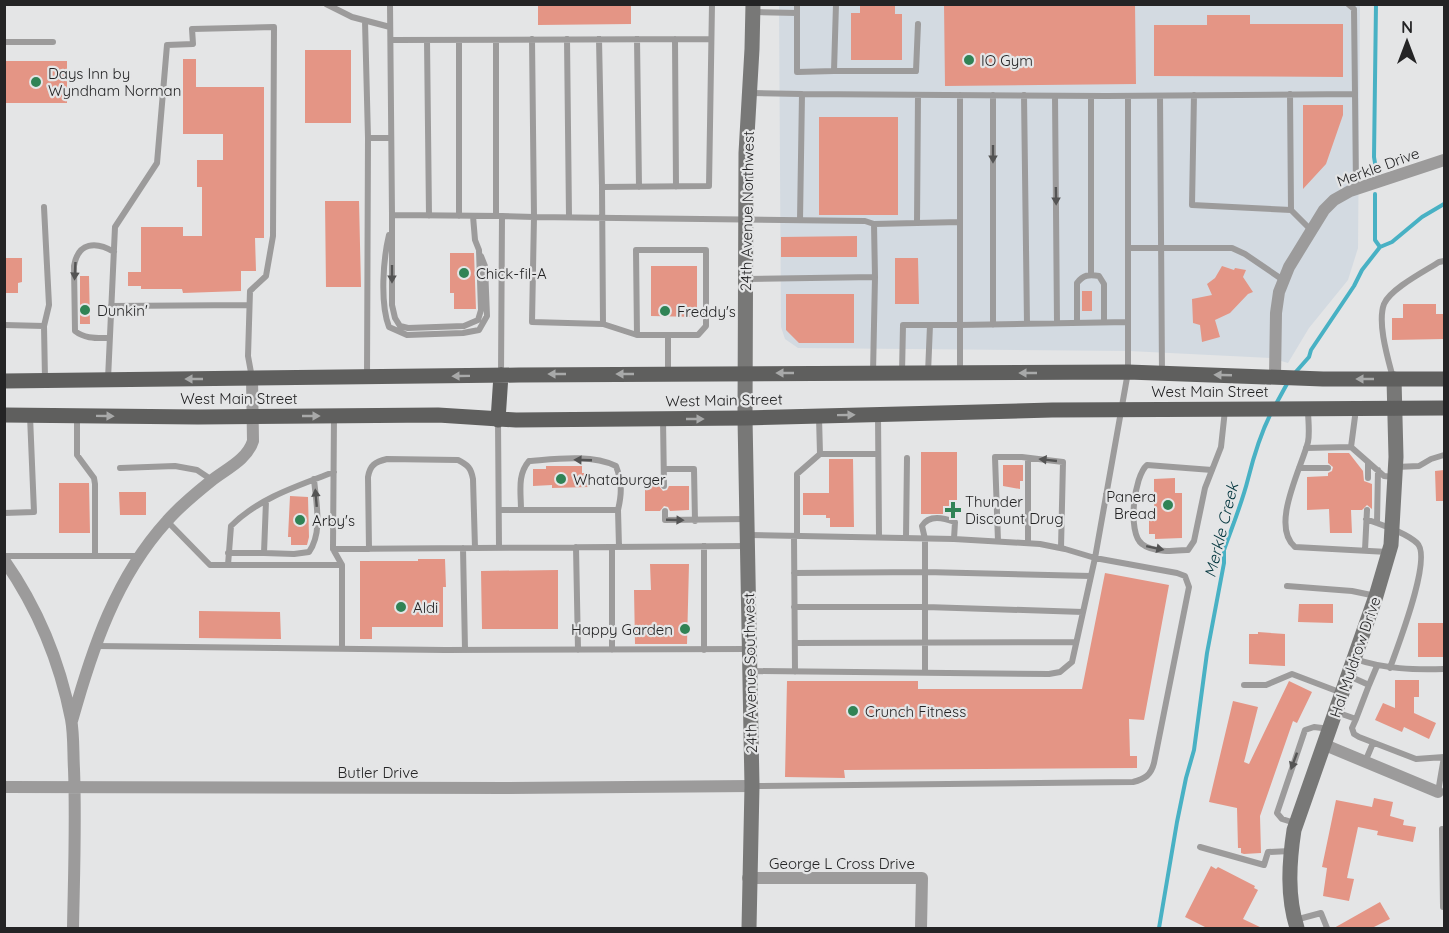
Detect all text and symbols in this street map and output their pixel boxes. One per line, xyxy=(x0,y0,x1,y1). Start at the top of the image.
north arrow xyxy=(1377,12,1437,72)
text: N xyxy=(1401,17,1413,37)
place label: IO Gym xyxy=(981,51,1033,70)
marker: IO Gym xyxy=(962,53,976,67)
place label: Days Inn by Wyndham Norman xyxy=(48,64,181,100)
marker: Days Inn by Wyndham Norman xyxy=(29,75,43,89)
street label: 24th Avenue Northwest xyxy=(736,131,758,291)
street label: Merkle Drive xyxy=(1334,143,1422,191)
one-way arrow xyxy=(988,144,998,163)
one-way arrow xyxy=(1051,187,1061,206)
one-way arrow xyxy=(70,261,79,280)
one-way arrow xyxy=(387,264,397,283)
place label: Chick-fil-A xyxy=(476,264,547,283)
marker: Chick-fil-A xyxy=(457,266,471,280)
place label: Dunkin' xyxy=(97,301,148,320)
place label: Freddy's xyxy=(677,302,736,321)
marker: Dunkin' xyxy=(78,303,92,317)
marker: Freddy's xyxy=(658,304,672,318)
one-way arrow xyxy=(776,368,795,378)
one-way arrow xyxy=(1019,368,1038,378)
one-way arrow xyxy=(616,369,635,379)
one-way arrow xyxy=(548,370,567,379)
one-way arrow xyxy=(1214,370,1233,380)
one-way arrow xyxy=(451,371,470,381)
one-way arrow xyxy=(184,374,203,384)
one-way arrow xyxy=(1356,374,1375,384)
street label: West Main Street xyxy=(1151,382,1269,401)
street label: West Main Street xyxy=(180,389,298,408)
street label: West Main Street xyxy=(665,389,783,411)
one-way arrow xyxy=(95,411,114,421)
one-way arrow xyxy=(302,411,321,421)
one-way arrow xyxy=(836,411,855,420)
one-way arrow xyxy=(686,414,705,423)
one-way arrow xyxy=(573,455,592,465)
one-way arrow xyxy=(1039,455,1058,465)
place label: Whataburger xyxy=(573,470,666,489)
marker: Whataburger xyxy=(554,472,568,486)
water label: Merkle Creek xyxy=(1200,479,1243,579)
place label: Panera Bread xyxy=(1106,487,1156,523)
one-way arrow xyxy=(311,488,321,507)
place label: Thunder Discount Drug xyxy=(965,492,1064,528)
marker: Panera Bread xyxy=(1161,498,1175,512)
marker: Thunder Discount Drug xyxy=(946,503,960,517)
place label: Arby's xyxy=(312,511,355,530)
marker: Arby's xyxy=(293,513,307,527)
one-way arrow xyxy=(666,516,685,525)
one-way arrow xyxy=(1146,543,1164,553)
street label: 24th Avenue Southwest xyxy=(739,593,761,753)
street label: Hal Muldrow Drive xyxy=(1325,594,1385,720)
place label: Aldi xyxy=(413,598,438,617)
marker: Aldi xyxy=(394,600,408,614)
place label: Happy Garden xyxy=(571,620,673,639)
marker: Happy Garden xyxy=(678,622,692,636)
place label: Crunch Fitness xyxy=(865,702,966,721)
marker: Crunch Fitness xyxy=(846,704,860,718)
one-way arrow xyxy=(1289,752,1299,770)
street label: Butler Drive xyxy=(337,763,419,782)
street label: George L Cross Drive xyxy=(769,854,915,873)

